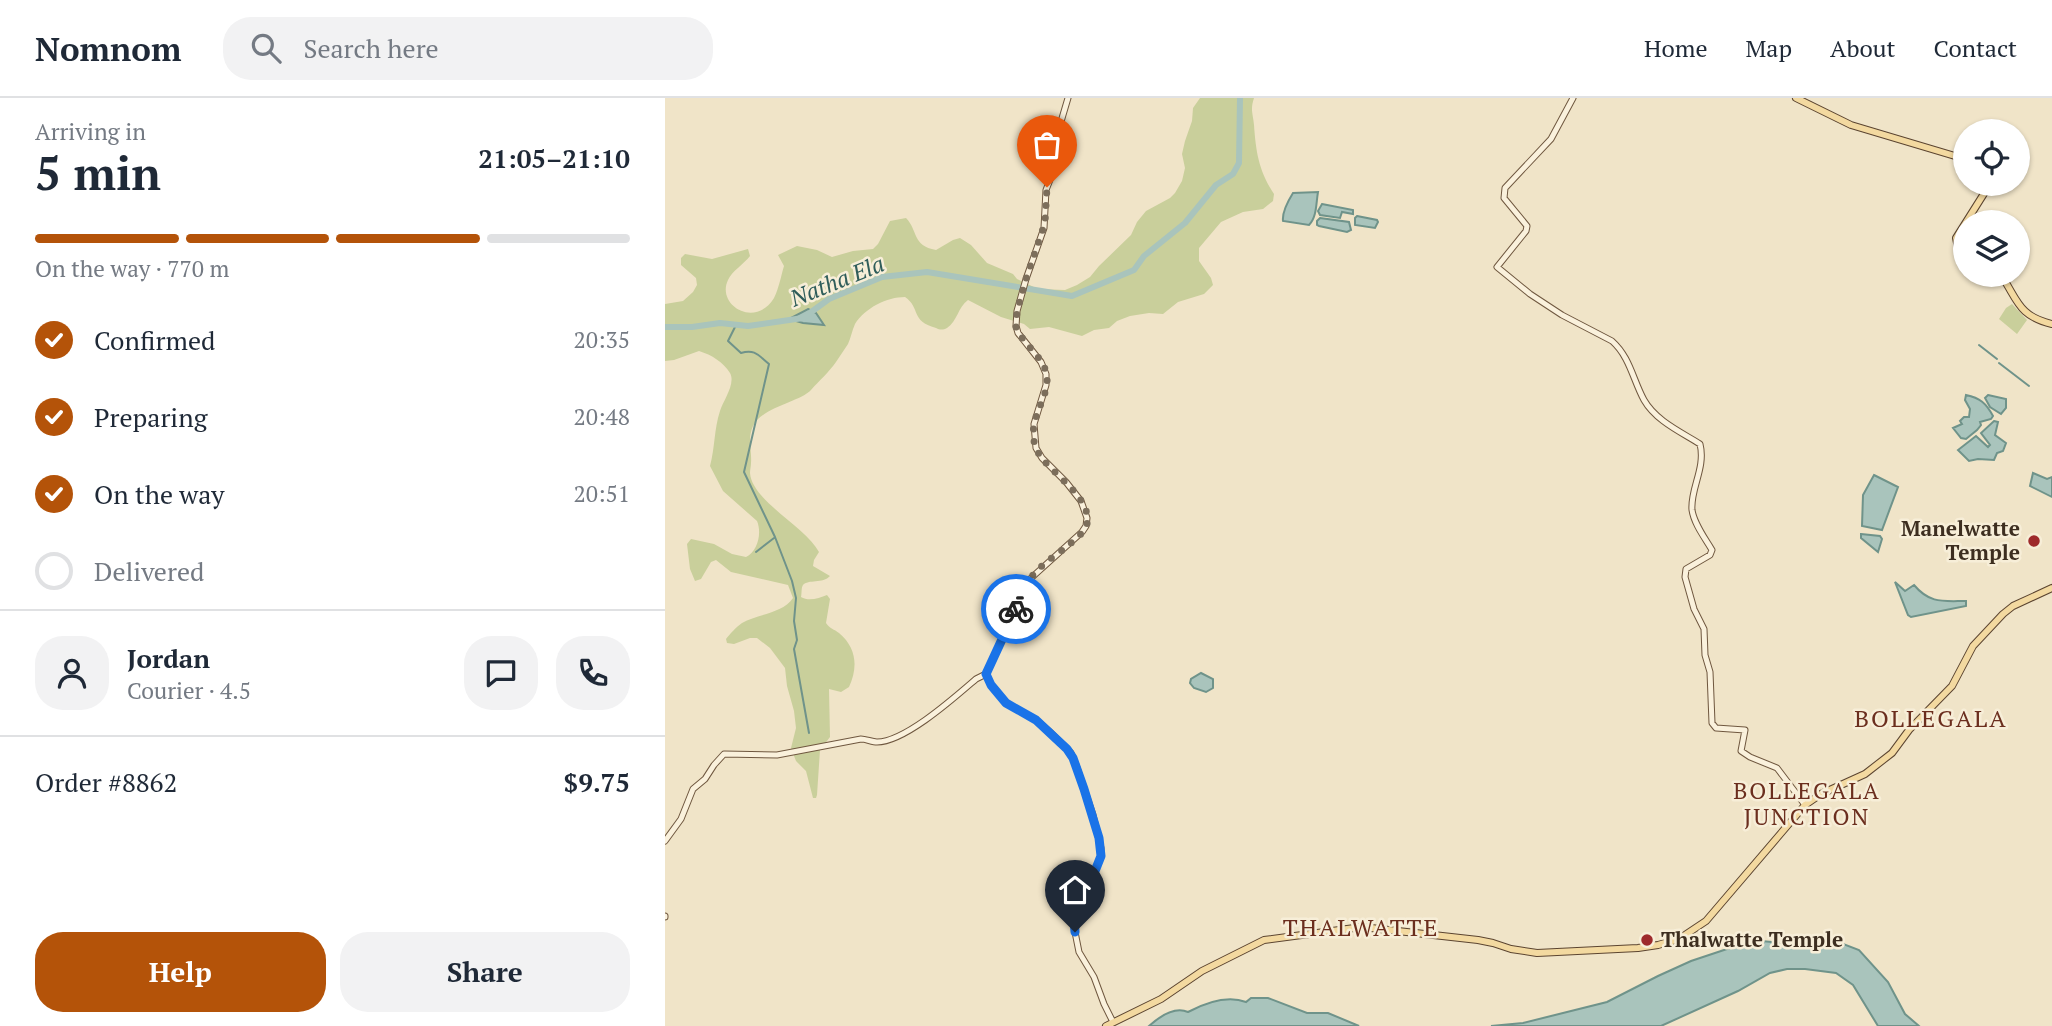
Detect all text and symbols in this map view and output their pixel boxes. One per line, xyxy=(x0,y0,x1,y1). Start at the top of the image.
search box xyxy=(223,17,713,80)
text: Nomnom xyxy=(35,27,181,70)
icon: search xyxy=(247,29,285,67)
text: Search here xyxy=(303,31,439,65)
text: Home xyxy=(1644,32,1708,64)
text: Map xyxy=(1746,32,1792,64)
text: About xyxy=(1830,32,1896,64)
text: Contact xyxy=(1934,32,2017,64)
pin xyxy=(1017,115,1077,187)
text: Arriving in xyxy=(35,116,146,147)
map controls xyxy=(1953,119,2030,287)
button: locate xyxy=(1953,119,2030,196)
icon: bag xyxy=(1028,126,1066,164)
text: 21:05–21:10 xyxy=(478,141,630,175)
text: 5 min xyxy=(35,142,161,203)
button: layers xyxy=(1953,210,2030,287)
water label: Natha Ela xyxy=(784,248,888,314)
text: On the way · 770 m xyxy=(35,253,229,284)
icon: check xyxy=(35,321,73,359)
text: Confirmed xyxy=(94,323,215,357)
text: 20:35 xyxy=(573,324,630,355)
icon: check xyxy=(35,398,73,436)
text: Preparing xyxy=(94,400,207,434)
text: 20:48 xyxy=(573,401,630,432)
icon: check xyxy=(35,475,73,513)
text: On the way xyxy=(94,477,225,511)
text: 20:51 xyxy=(573,478,630,509)
place label: Manelwatte Temple xyxy=(1901,514,2020,566)
marker: Manelwatte Temple xyxy=(2026,533,2042,549)
text: Delivered xyxy=(94,554,204,588)
courier xyxy=(981,574,1051,644)
icon: bike xyxy=(997,590,1035,628)
button: person xyxy=(35,636,109,710)
button: chat xyxy=(464,636,538,710)
button: phone xyxy=(556,636,630,710)
text: Jordan xyxy=(127,641,210,675)
text: Courier · 4.5 xyxy=(127,675,251,706)
district label: BOLLEGALA xyxy=(1854,702,2008,734)
text: Order #8862 xyxy=(35,765,177,799)
text: $9.75 xyxy=(564,765,630,799)
district label: BOLLEGALA JUNCTION xyxy=(1733,775,1881,832)
pin xyxy=(1045,860,1105,932)
icon: home xyxy=(1056,871,1094,909)
district label: THALWATTE xyxy=(1283,911,1439,943)
place label: Thalwatte Temple xyxy=(1661,925,1843,953)
button: Help xyxy=(35,932,326,1012)
button: Share xyxy=(340,932,630,1012)
marker: Thalwatte Temple xyxy=(1639,932,1655,948)

